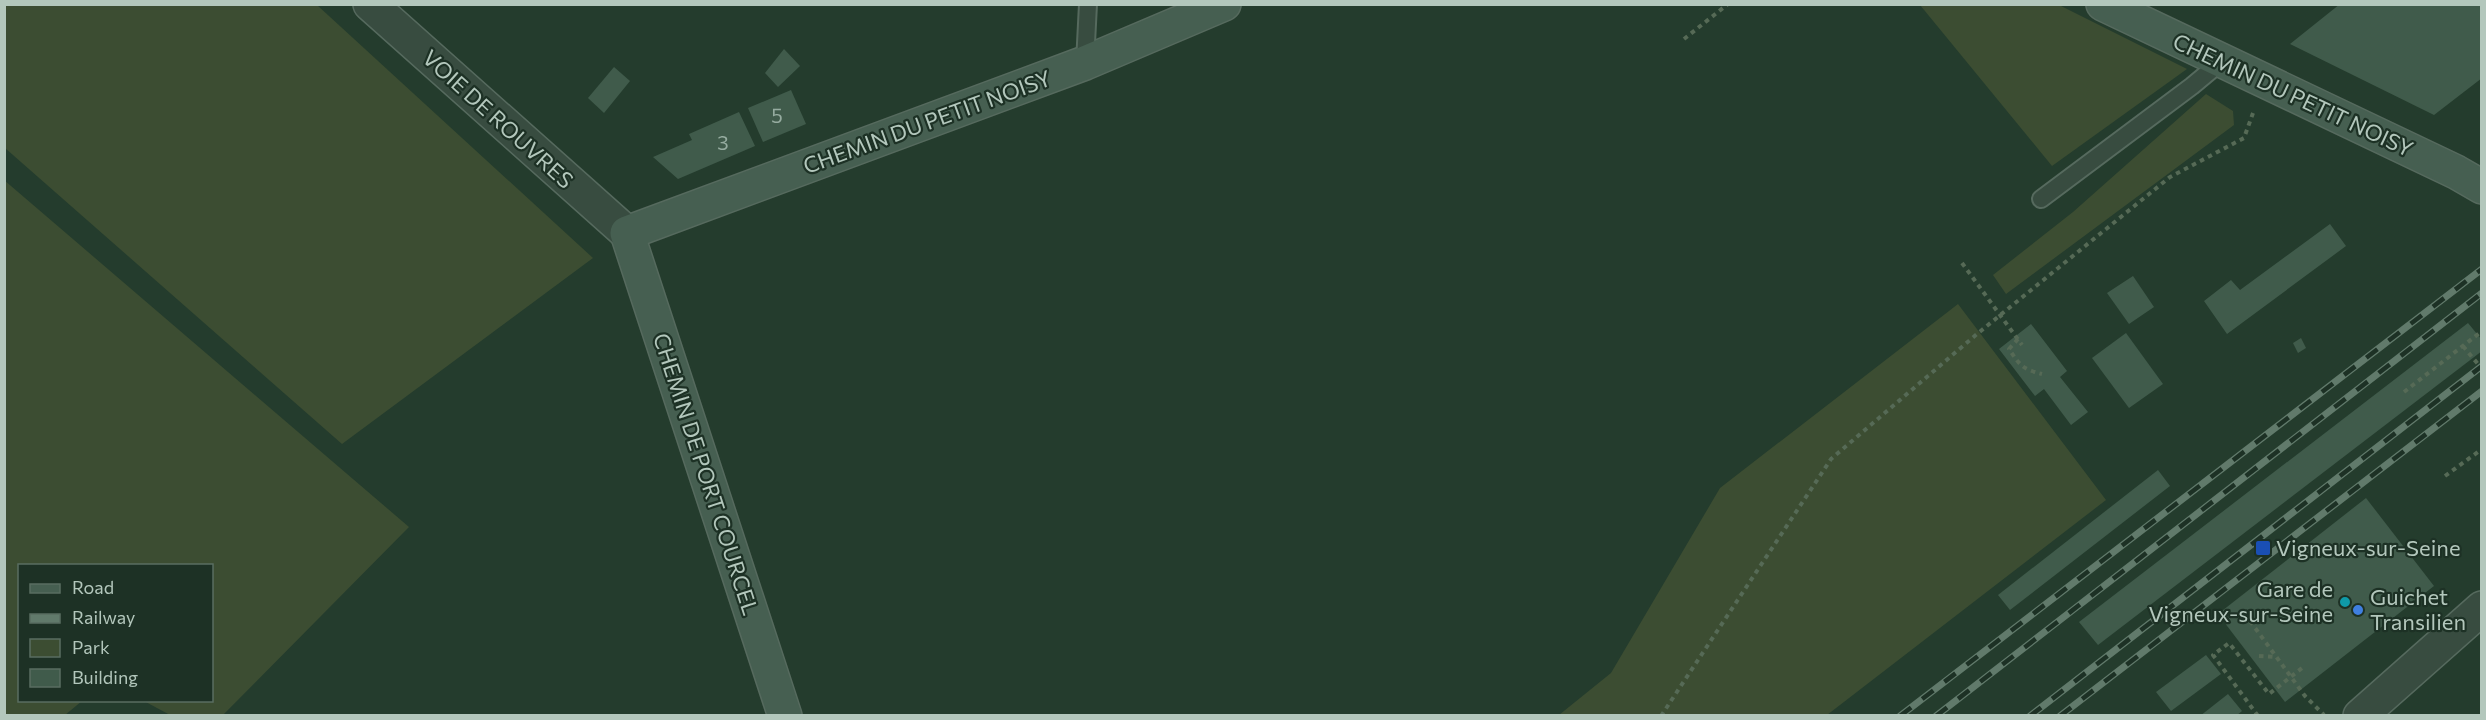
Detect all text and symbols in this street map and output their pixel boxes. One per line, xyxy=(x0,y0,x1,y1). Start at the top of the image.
street label: CHEMIN DU PETIT NOISY xyxy=(2169,27,2418,162)
street label: VOIE DE ROUVRES xyxy=(417,44,579,194)
street label: CHEMIN DU PETIT NOISY xyxy=(799,64,1055,179)
house number: 5 xyxy=(771,103,783,127)
house number: 3 xyxy=(717,130,729,154)
street label: CHEMIN DE PORT COURCEL xyxy=(648,330,765,618)
place label: Vigneux-sur-Seine xyxy=(2276,534,2461,561)
marker: Vigneux-sur-Seine xyxy=(2254,539,2272,557)
legend xyxy=(18,564,213,702)
place label: Gare de Vigneux-sur-Seine xyxy=(2149,575,2333,627)
text: Road xyxy=(72,576,114,598)
place label: Guichet Transilien xyxy=(2370,583,2466,635)
marker: Gare de Vigneux-sur-Seine xyxy=(2338,595,2352,609)
marker: Guichet Transilien xyxy=(2351,603,2365,617)
text: Railway xyxy=(72,606,135,628)
text: Park xyxy=(72,636,110,658)
text: Building xyxy=(72,666,138,688)

